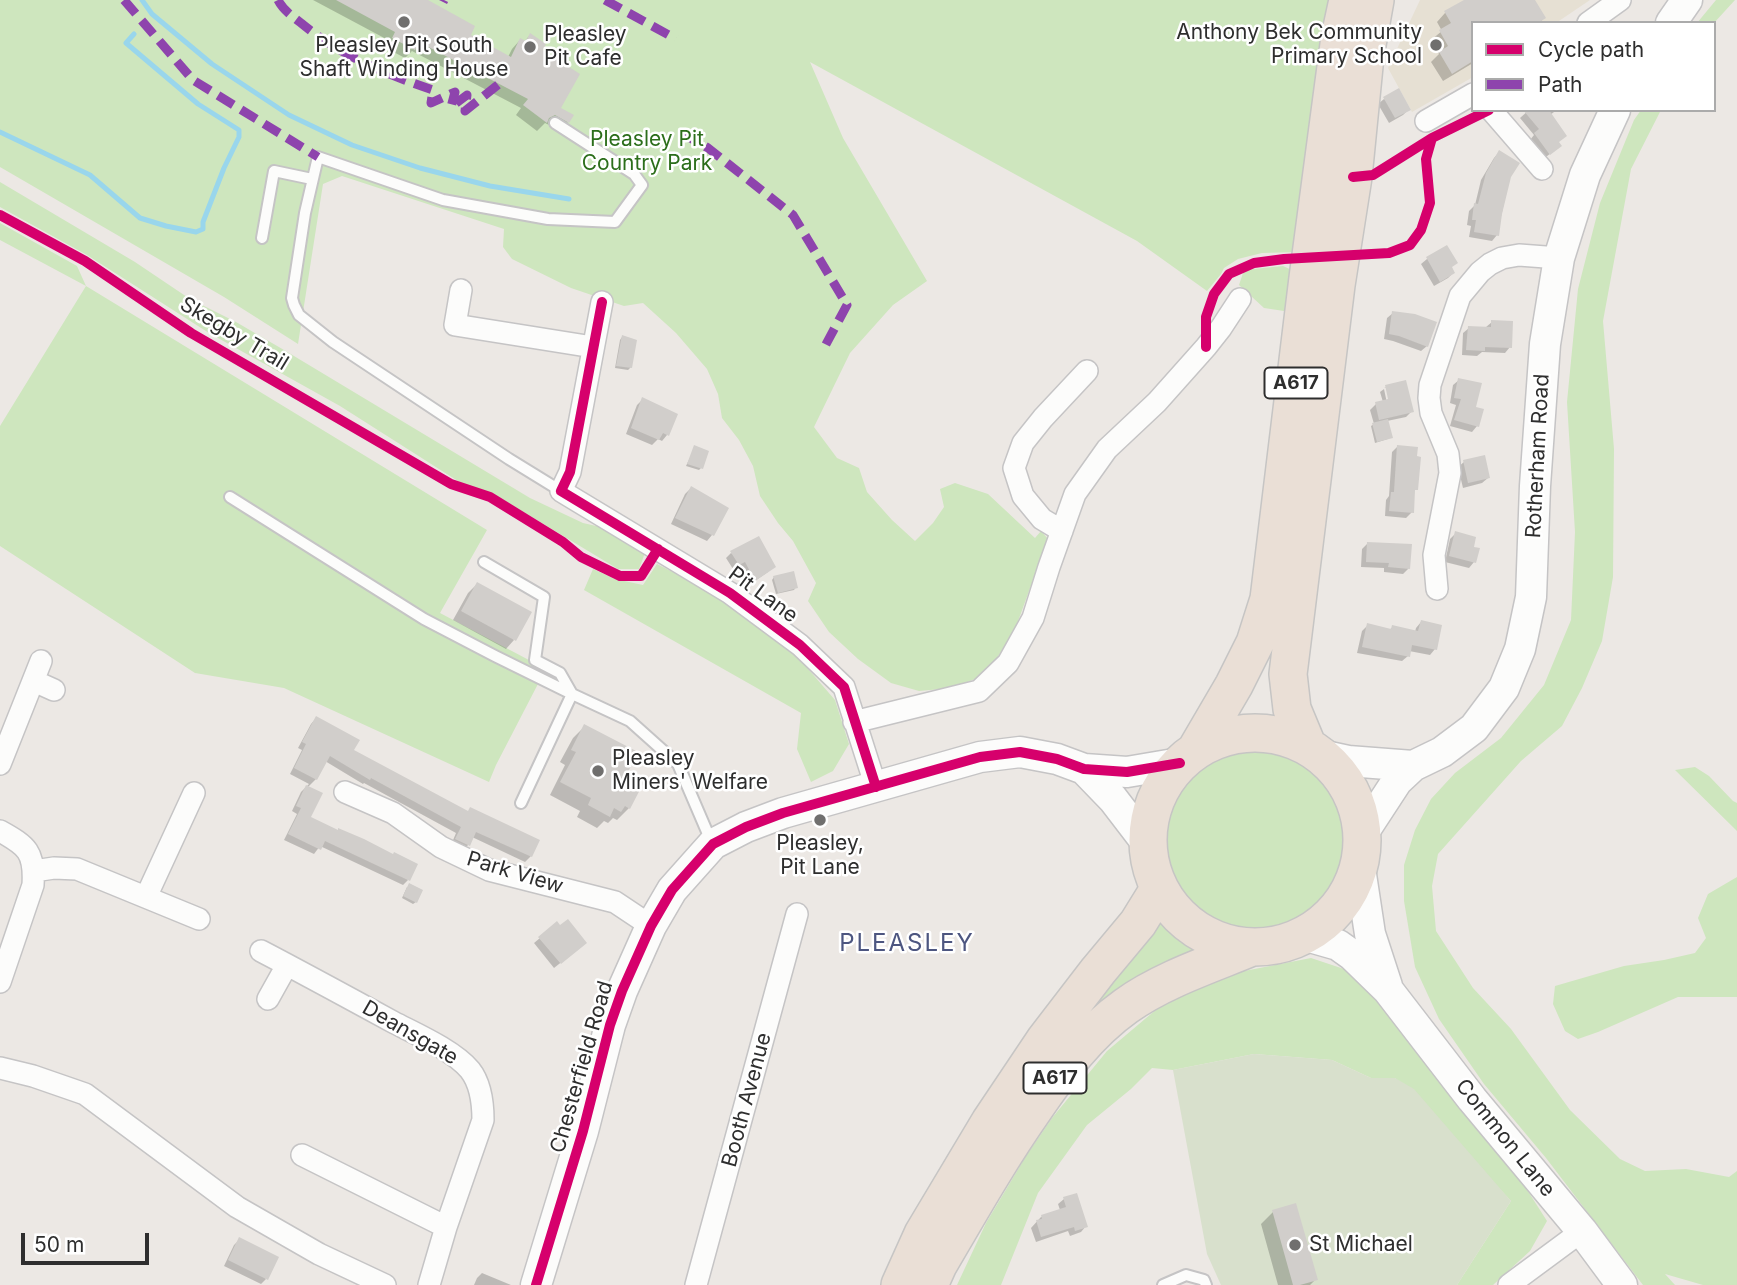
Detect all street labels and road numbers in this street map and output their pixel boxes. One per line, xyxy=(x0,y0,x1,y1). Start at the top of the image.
street label: Skegby Trail xyxy=(175,292,293,376)
road number: A617 xyxy=(1264,368,1328,398)
street label: Rotherham Road xyxy=(1521,373,1555,539)
street label: Pit Lane xyxy=(723,561,803,629)
street label: Park View xyxy=(464,846,566,900)
street label: Chesterfield Road xyxy=(545,978,619,1156)
street label: Deansgate xyxy=(358,995,462,1071)
street label: Booth Avenue xyxy=(717,1030,777,1170)
road number: A617 xyxy=(1024,1062,1086,1094)
street label: Common Lane xyxy=(1450,1074,1560,1202)

